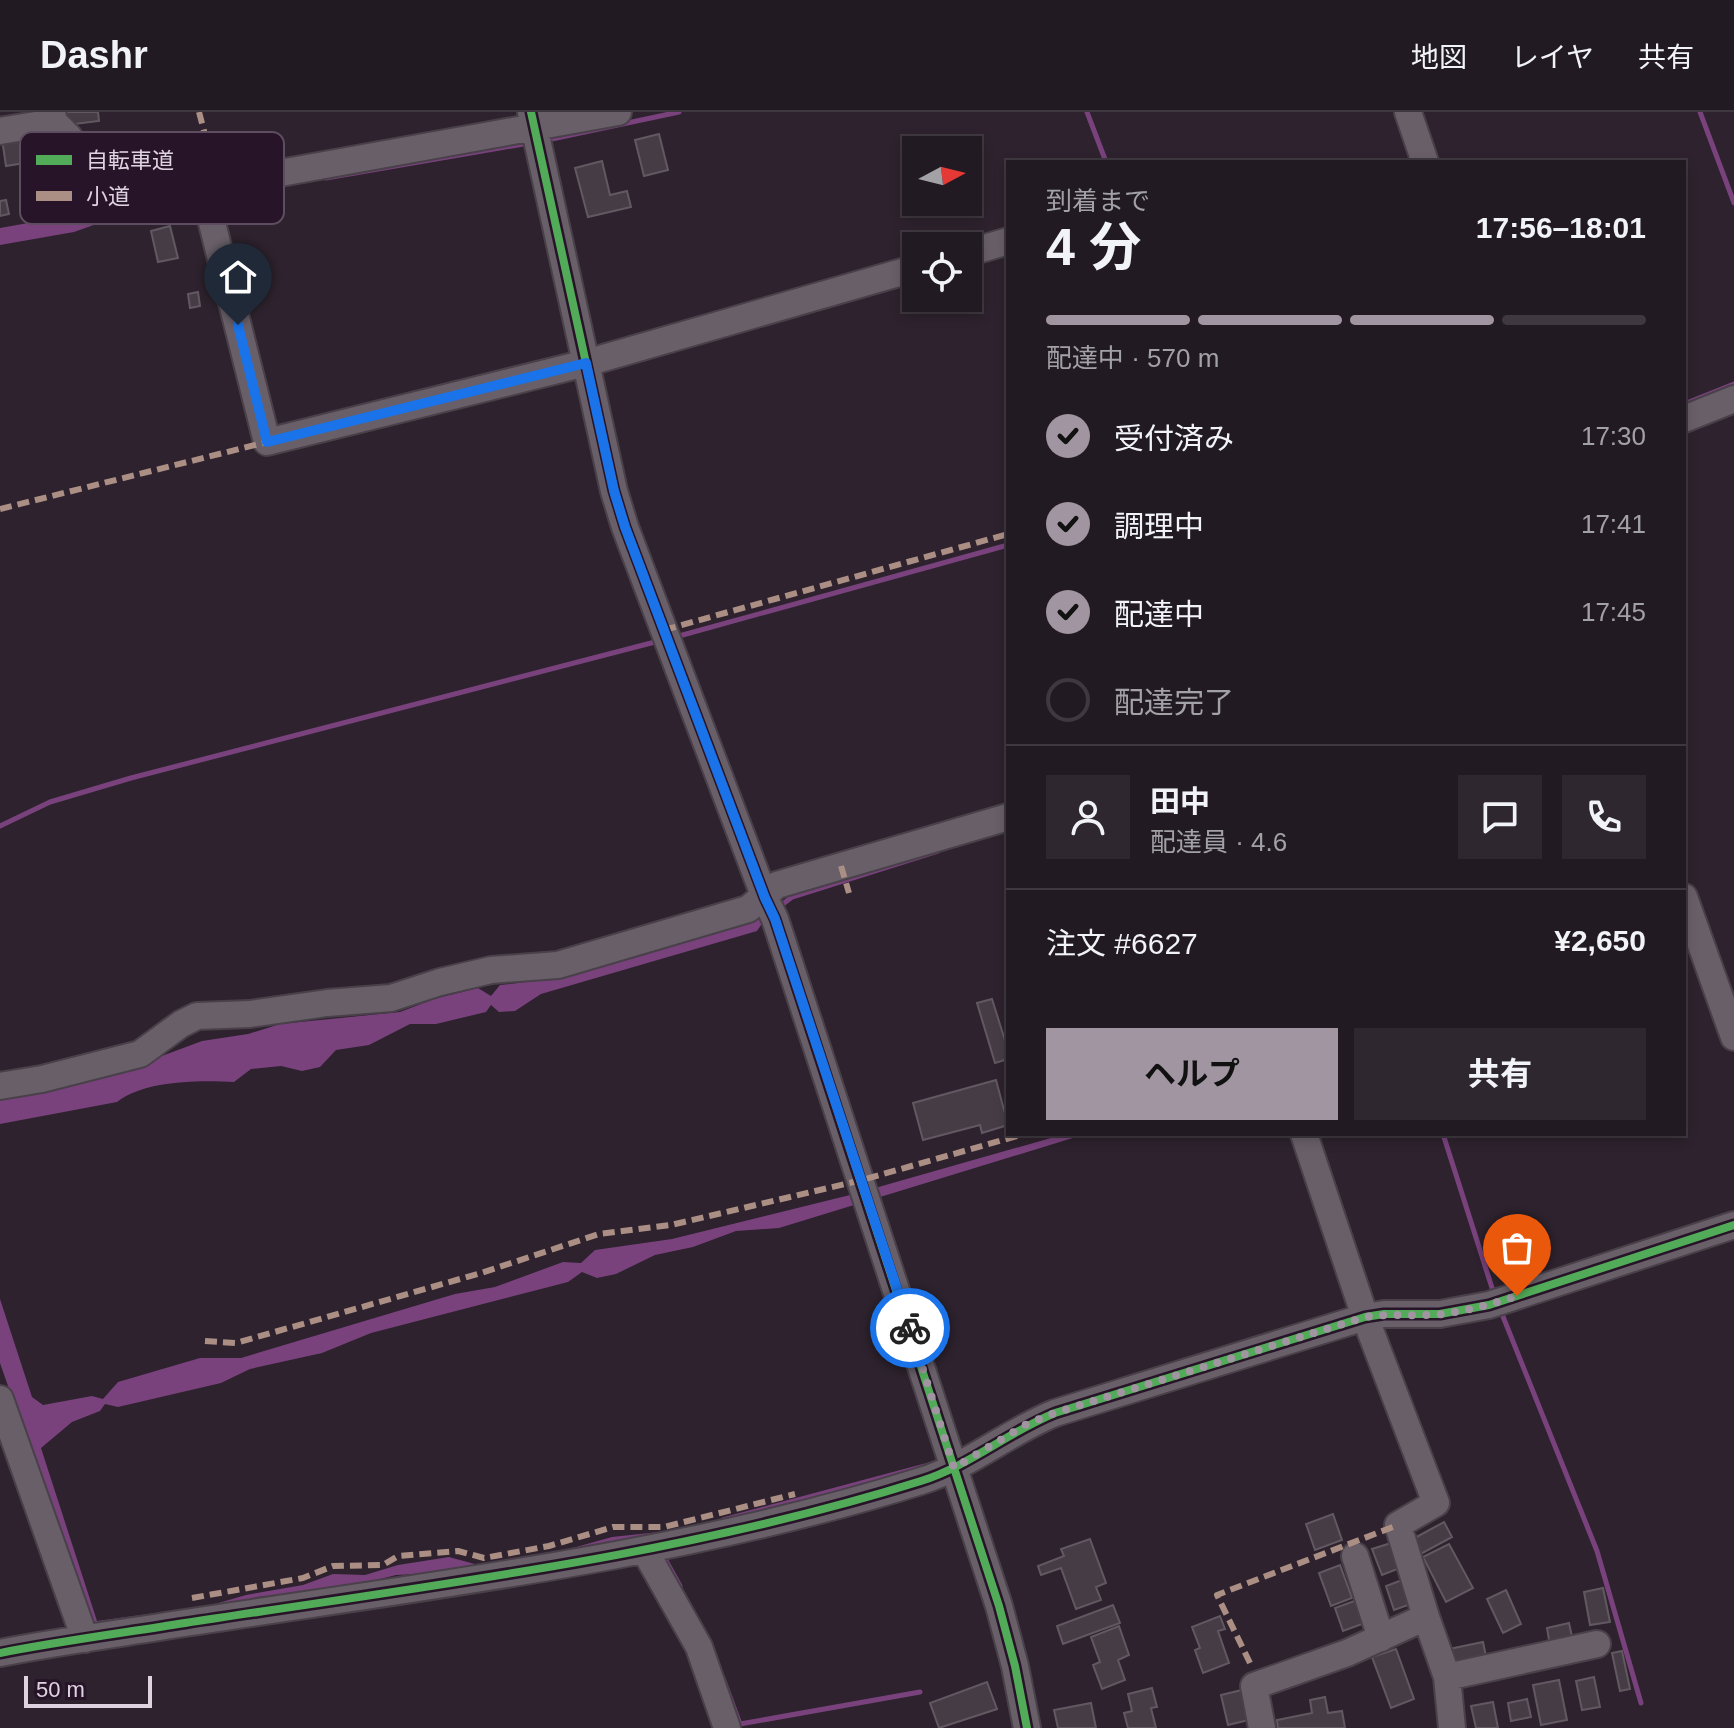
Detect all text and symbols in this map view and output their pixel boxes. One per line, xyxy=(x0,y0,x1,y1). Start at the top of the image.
text: Dashr xyxy=(40,34,148,76)
text: 地図 xyxy=(1411,42,1467,73)
text: レイヤ xyxy=(1511,42,1594,73)
text: 共有 xyxy=(1638,42,1694,73)
legend xyxy=(20,132,284,224)
north arrow xyxy=(902,136,982,216)
map controls xyxy=(902,136,982,312)
text: 自転車道 xyxy=(86,148,174,173)
text: 小道 xyxy=(86,184,130,209)
text: 到着まで xyxy=(1046,186,1150,216)
text: 17:56–18:01 xyxy=(1476,211,1646,244)
text: 4 分 xyxy=(1046,218,1141,276)
button: locate xyxy=(902,232,982,312)
pin xyxy=(204,243,272,325)
icon: home xyxy=(216,255,260,299)
text: 配達中 · 570 m xyxy=(1046,343,1219,373)
icon: check xyxy=(1046,414,1090,458)
text: 17:30 xyxy=(1581,421,1646,451)
text: 受付済み xyxy=(1114,422,1234,455)
icon: check xyxy=(1046,502,1090,546)
text: 17:41 xyxy=(1581,509,1646,539)
text: 調理中 xyxy=(1114,510,1204,543)
icon: check xyxy=(1046,590,1090,634)
text: 17:45 xyxy=(1581,597,1646,627)
text: 配達中 xyxy=(1114,598,1204,631)
text: 配達完了 xyxy=(1114,686,1234,719)
button: person xyxy=(1046,775,1130,859)
button: chat xyxy=(1458,775,1542,859)
button: phone xyxy=(1562,775,1646,859)
text: 田中 xyxy=(1150,785,1210,818)
text: 配達員 · 4.6 xyxy=(1150,827,1287,857)
text: ¥2,650 xyxy=(1554,924,1646,957)
text: 注文 #6627 xyxy=(1046,927,1198,960)
button: ヘルプ xyxy=(1046,1028,1338,1120)
button: 共有 xyxy=(1354,1028,1646,1120)
pin xyxy=(1483,1214,1551,1296)
icon: bag xyxy=(1495,1226,1539,1270)
courier xyxy=(870,1288,950,1368)
icon: bike xyxy=(888,1306,932,1350)
scale bar xyxy=(24,1672,152,1708)
text: 50 m xyxy=(36,1677,85,1702)

